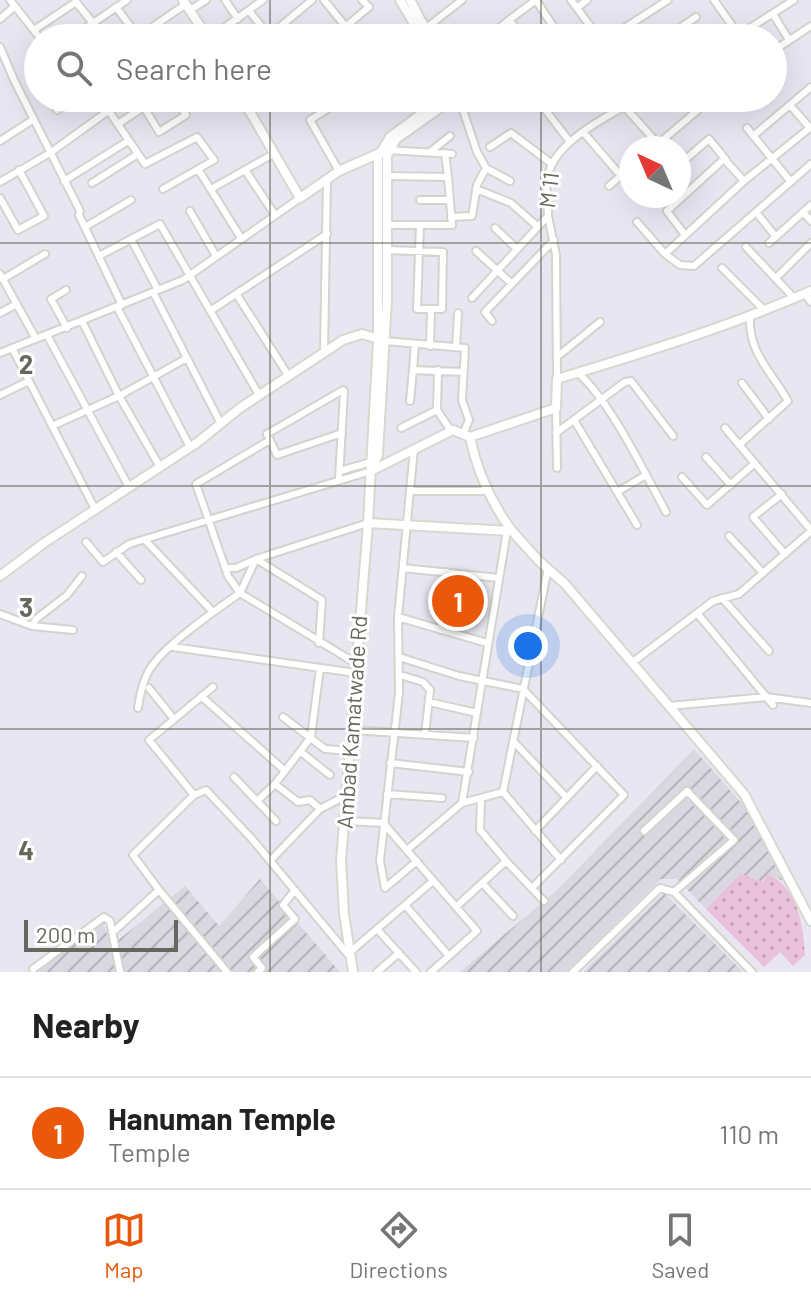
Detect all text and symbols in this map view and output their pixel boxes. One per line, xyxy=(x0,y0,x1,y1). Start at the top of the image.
search box xyxy=(24,24,787,112)
icon: search xyxy=(52,46,96,90)
text: Search here xyxy=(116,50,272,86)
north arrow xyxy=(619,136,691,208)
street label: M 11 xyxy=(533,171,563,209)
text: 2 xyxy=(19,348,33,379)
pin: 1 xyxy=(432,571,484,631)
text: 3 xyxy=(19,591,33,622)
street label: Ambad Kamatwade Rd xyxy=(331,614,371,829)
your location xyxy=(508,626,548,666)
text: 4 xyxy=(18,834,34,865)
scale bar xyxy=(24,916,178,952)
text: 200 m xyxy=(36,921,95,947)
text: Nearby xyxy=(32,1004,140,1045)
text: Hanuman Temple xyxy=(108,1100,336,1136)
text: 1 xyxy=(53,1118,63,1149)
text: 110 m xyxy=(719,1118,779,1149)
text: Temple xyxy=(108,1136,191,1167)
tab: Map xyxy=(102,1208,146,1282)
tab: Directions xyxy=(349,1208,448,1282)
tab: Saved xyxy=(651,1208,709,1282)

